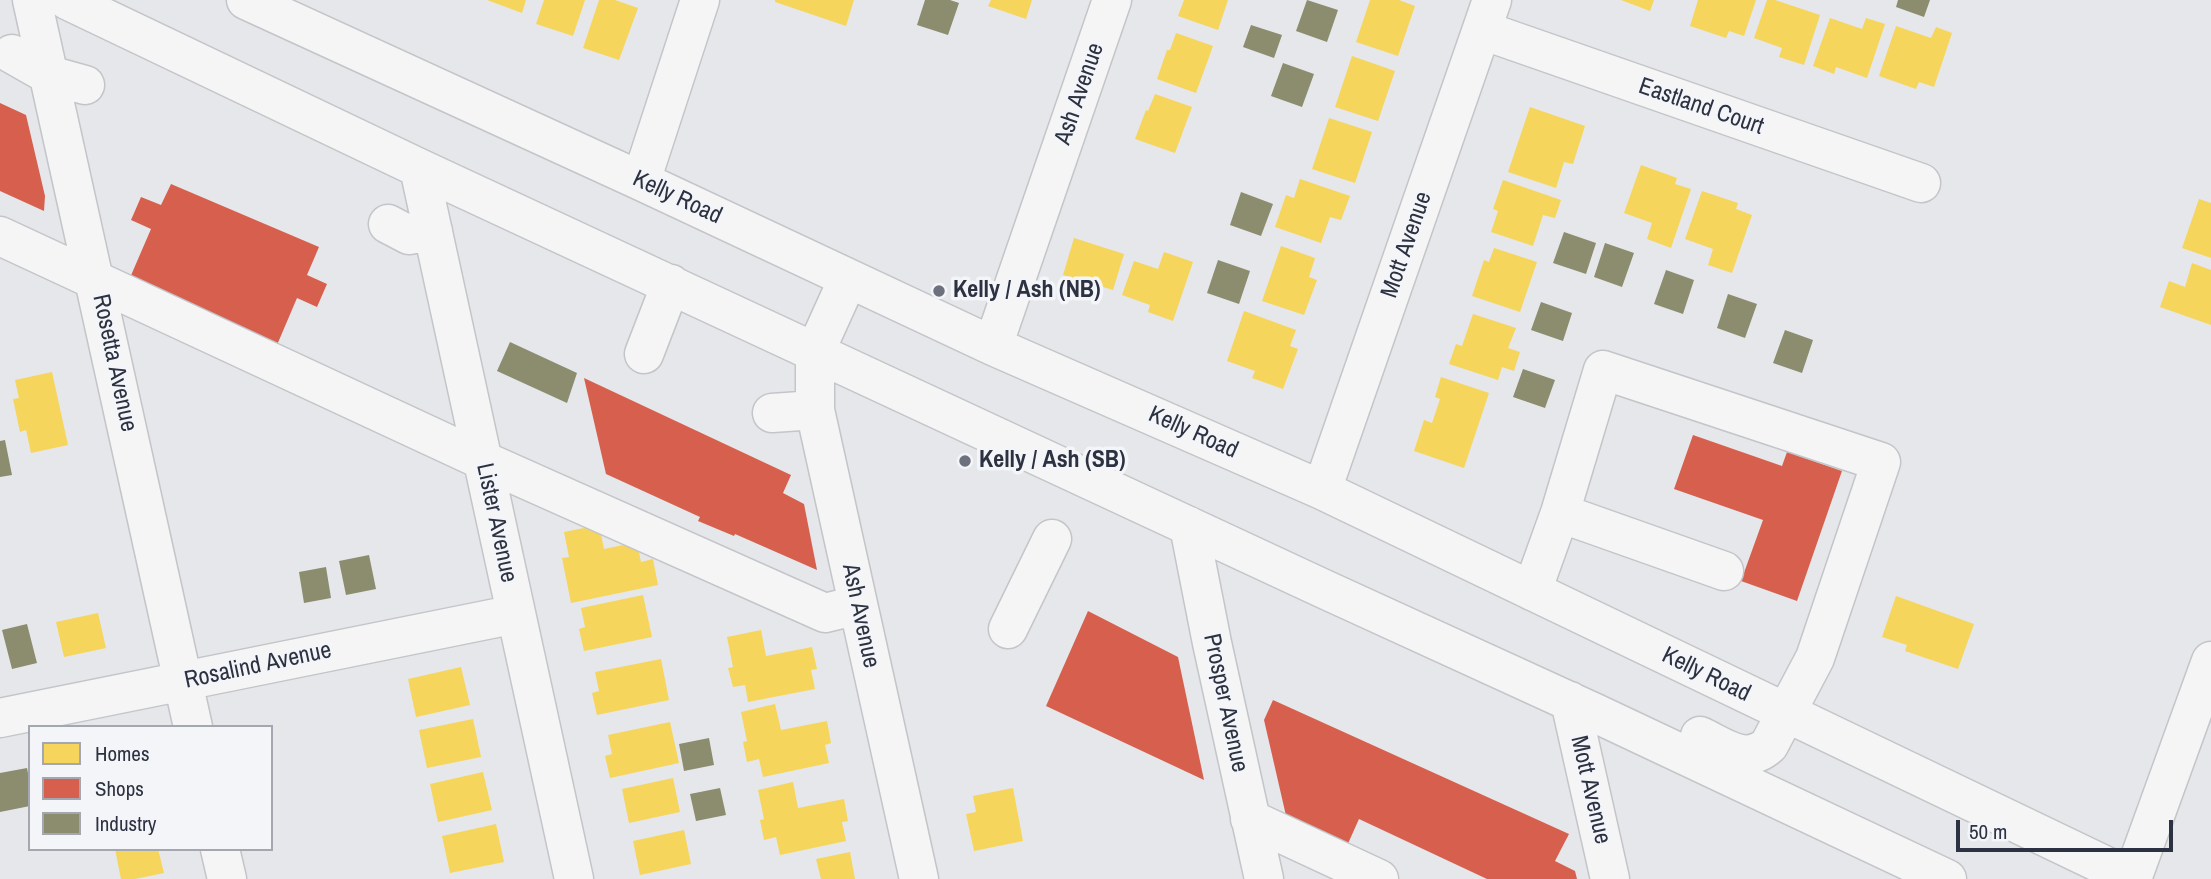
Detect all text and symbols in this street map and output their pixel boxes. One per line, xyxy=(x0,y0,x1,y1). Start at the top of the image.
street label: Ash Avenue xyxy=(1049,39,1111,149)
street label: Eastland Court xyxy=(1635,72,1767,142)
street label: Kelly Road xyxy=(628,165,726,231)
street label: Mott Avenue xyxy=(1375,188,1439,302)
place label: Kelly / Ash (NB) xyxy=(953,277,1101,305)
marker: Kelly / Ash (NB) xyxy=(931,283,947,299)
street label: Rosetta Avenue xyxy=(85,292,143,434)
street label: Kelly Road xyxy=(1144,400,1242,466)
place label: Kelly / Ash (SB) xyxy=(979,447,1126,475)
marker: Kelly / Ash (SB) xyxy=(957,453,973,469)
street label: Lister Avenue xyxy=(469,461,523,585)
street label: Ash Avenue xyxy=(835,561,885,671)
street label: Prosper Avenue xyxy=(1196,631,1254,775)
street label: Rosalind Avenue xyxy=(182,636,334,696)
street label: Kelly Road xyxy=(1657,641,1755,709)
legend xyxy=(28,725,273,851)
street label: Mott Avenue xyxy=(1564,733,1616,847)
text: Homes xyxy=(95,739,150,768)
text: Shops xyxy=(95,774,144,803)
scale bar xyxy=(1959,806,2176,850)
text: Industry xyxy=(95,809,156,838)
text: 50 m xyxy=(1969,817,2007,846)

